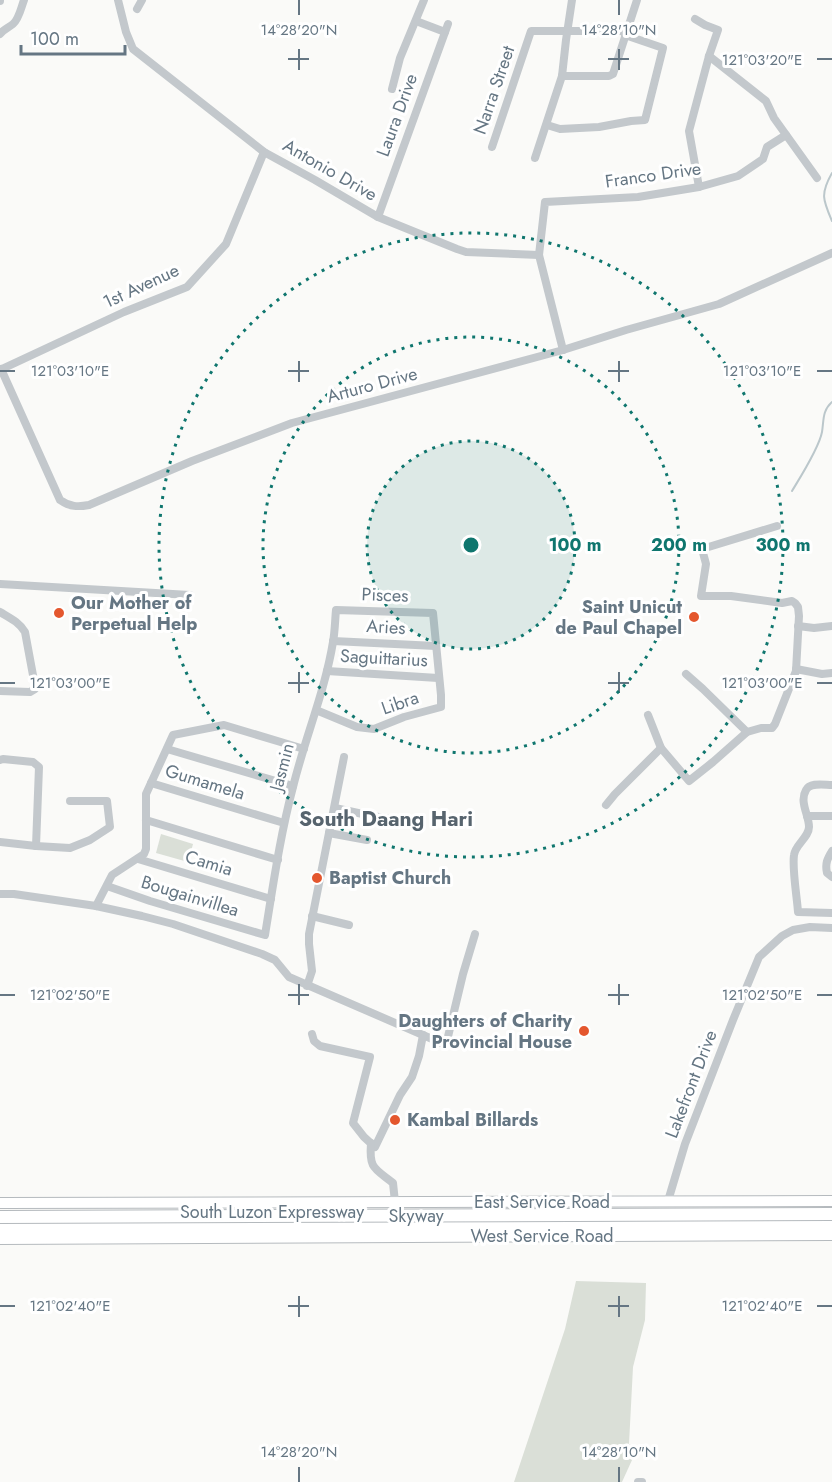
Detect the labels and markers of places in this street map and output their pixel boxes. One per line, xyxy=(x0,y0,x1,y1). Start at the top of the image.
centre of rings xyxy=(461,535,481,555)
place label: Our Mother of Perpetual Help xyxy=(71,590,197,637)
place label: Saint Unicut de Paul Chapel xyxy=(555,594,682,641)
marker: Our Mother of Perpetual Help xyxy=(52,606,66,620)
marker: Saint Unicut de Paul Chapel xyxy=(687,610,701,624)
place label: Baptist Church xyxy=(329,865,451,891)
marker: Baptist Church xyxy=(310,871,324,885)
place label: Daughters of Charity Provincial House xyxy=(398,1008,573,1055)
marker: Daughters of Charity Provincial House xyxy=(577,1024,591,1038)
place label: Kambal Billards xyxy=(407,1107,538,1133)
marker: Kambal Billards xyxy=(388,1113,402,1127)

